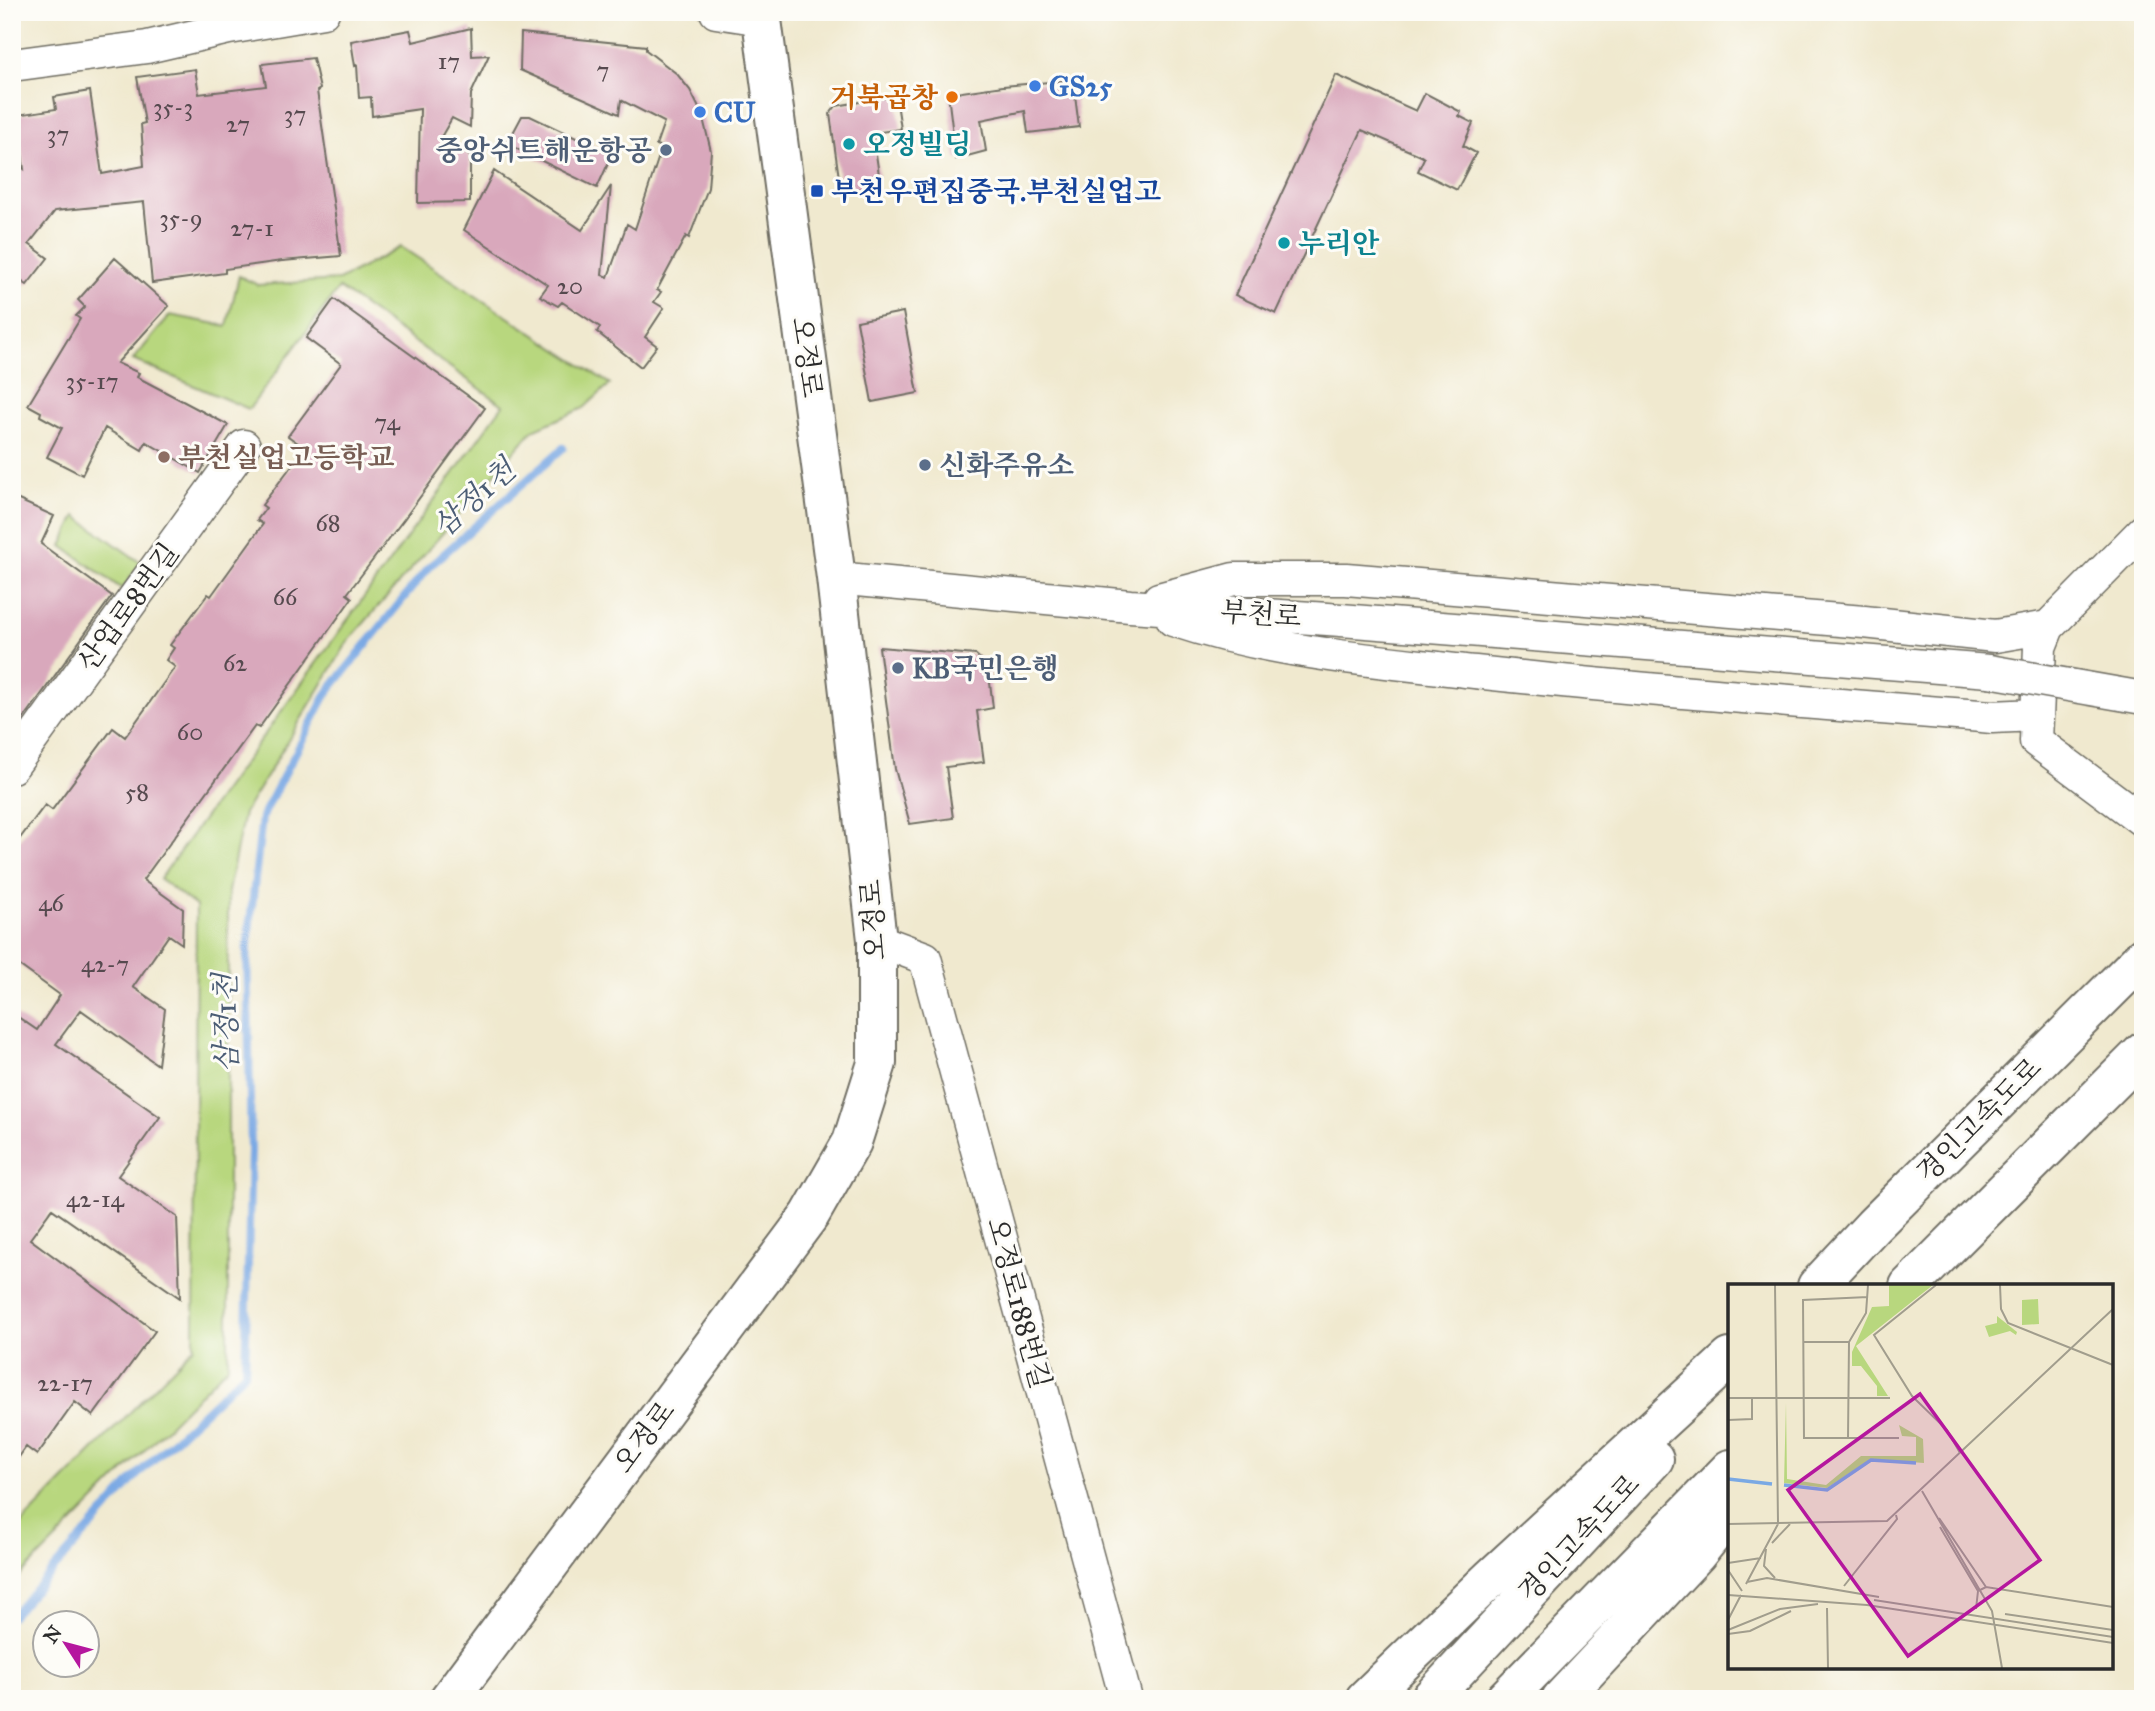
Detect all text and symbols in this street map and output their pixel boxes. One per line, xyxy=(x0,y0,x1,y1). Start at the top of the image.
house number: 17 xyxy=(438,46,460,76)
house number: 7 xyxy=(597,55,609,85)
place label: GS25 xyxy=(1049,69,1112,104)
marker: GS25 xyxy=(1027,78,1043,94)
place label: 거북곱창 xyxy=(830,80,939,115)
marker: 거북곱창 xyxy=(944,89,960,105)
house number: 35-3 xyxy=(153,92,193,122)
place label: CU xyxy=(714,95,756,130)
house number: 37 xyxy=(284,99,306,129)
marker: CU xyxy=(692,104,708,120)
house number: 27 xyxy=(226,109,250,139)
house number: 37 xyxy=(47,119,69,149)
place label: 오정빌딩 xyxy=(863,127,971,162)
place label: 중앙쉬트해운항공 xyxy=(436,133,652,168)
marker: 오정빌딩 xyxy=(841,136,857,152)
marker: 중앙쉬트해운항공 xyxy=(658,142,674,158)
place label: 부천우편집중국.부천실업고 xyxy=(831,174,1161,209)
marker: 부천우편집중국.부천실업고 xyxy=(809,183,825,199)
house number: 35-9 xyxy=(159,203,203,233)
house number: 27-1 xyxy=(230,213,274,243)
place label: 누리안 xyxy=(1298,226,1380,261)
marker: 누리안 xyxy=(1276,235,1292,251)
house number: 20 xyxy=(557,271,583,301)
street label: 오정로 xyxy=(784,314,830,400)
house number: 35-17 xyxy=(66,366,118,396)
house number: 74 xyxy=(374,407,400,437)
place label: 부천실업고등학교 xyxy=(178,440,394,475)
place label: 신화주유소 xyxy=(939,448,1074,483)
marker: 부천실업고등학교 xyxy=(156,449,172,465)
water label: 삼정1천 xyxy=(425,450,524,544)
marker: 신화주유소 xyxy=(917,457,933,473)
house number: 68 xyxy=(315,508,341,538)
street label: 산업로8번길 xyxy=(70,536,186,678)
house number: 66 xyxy=(273,582,298,612)
street label: 부천로 xyxy=(1219,594,1303,634)
house number: 62 xyxy=(223,648,247,678)
place label: KB국민은행 xyxy=(912,651,1059,686)
marker: KB국민은행 xyxy=(890,660,906,676)
house number: 60 xyxy=(177,717,203,747)
house number: 58 xyxy=(125,777,149,807)
street label: 오정로 xyxy=(853,878,893,962)
house number: 46 xyxy=(38,888,65,918)
house number: 42-7 xyxy=(81,949,129,979)
water label: 삼정1천 xyxy=(207,971,245,1073)
street label: 경인고속도로 xyxy=(1909,1050,2049,1190)
house number: 42-14 xyxy=(66,1184,125,1214)
street label: 오정로188번길 xyxy=(979,1213,1059,1393)
inset map xyxy=(1728,1284,2113,1669)
house number: 22-17 xyxy=(37,1368,93,1398)
street label: 오정로 xyxy=(606,1394,682,1480)
street label: 경인고속도로 xyxy=(1511,1467,1647,1609)
north arrow xyxy=(32,1610,102,1680)
text: N xyxy=(39,1621,67,1648)

